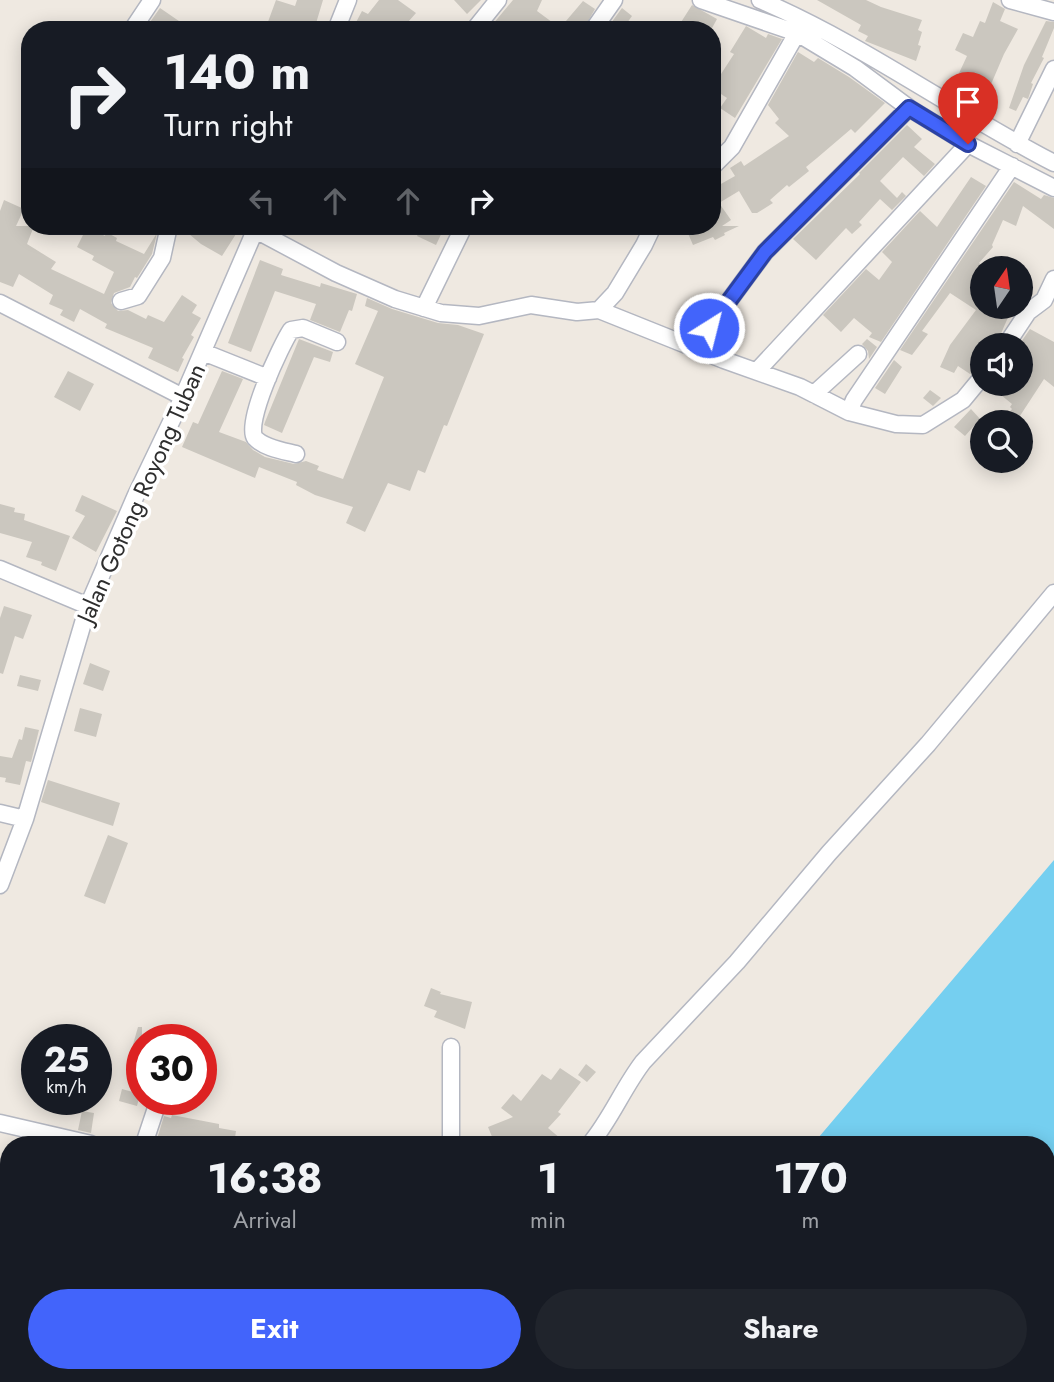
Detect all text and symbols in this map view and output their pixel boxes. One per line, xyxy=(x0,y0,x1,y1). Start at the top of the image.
text: 140 m xyxy=(164,37,310,107)
icon: right xyxy=(49,49,140,140)
pin xyxy=(938,72,998,144)
icon: arrive xyxy=(949,83,987,121)
text: Turn right xyxy=(164,102,293,148)
icon: left xyxy=(243,182,281,220)
icon: ahead xyxy=(316,182,354,220)
icon: ahead xyxy=(389,182,427,220)
icon: right xyxy=(462,182,500,220)
north arrow xyxy=(970,256,1032,318)
map controls xyxy=(970,256,1033,473)
position arrow xyxy=(672,291,746,365)
button: sound xyxy=(970,333,1033,396)
street label: Jalan Gotong Royong Tuban xyxy=(67,358,214,631)
button: search xyxy=(970,410,1033,473)
speed limit sign: 30 xyxy=(126,1024,217,1115)
text: 25 xyxy=(44,1035,89,1085)
text: km/h xyxy=(46,1074,87,1100)
text: 16:38 xyxy=(207,1148,323,1209)
text: 1 xyxy=(537,1148,559,1209)
text: 170 xyxy=(773,1148,848,1209)
text: Arrival xyxy=(233,1203,297,1237)
text: min xyxy=(530,1203,566,1237)
text: m xyxy=(802,1203,819,1237)
button: Exit xyxy=(28,1289,521,1369)
button: Share xyxy=(535,1289,1027,1369)

